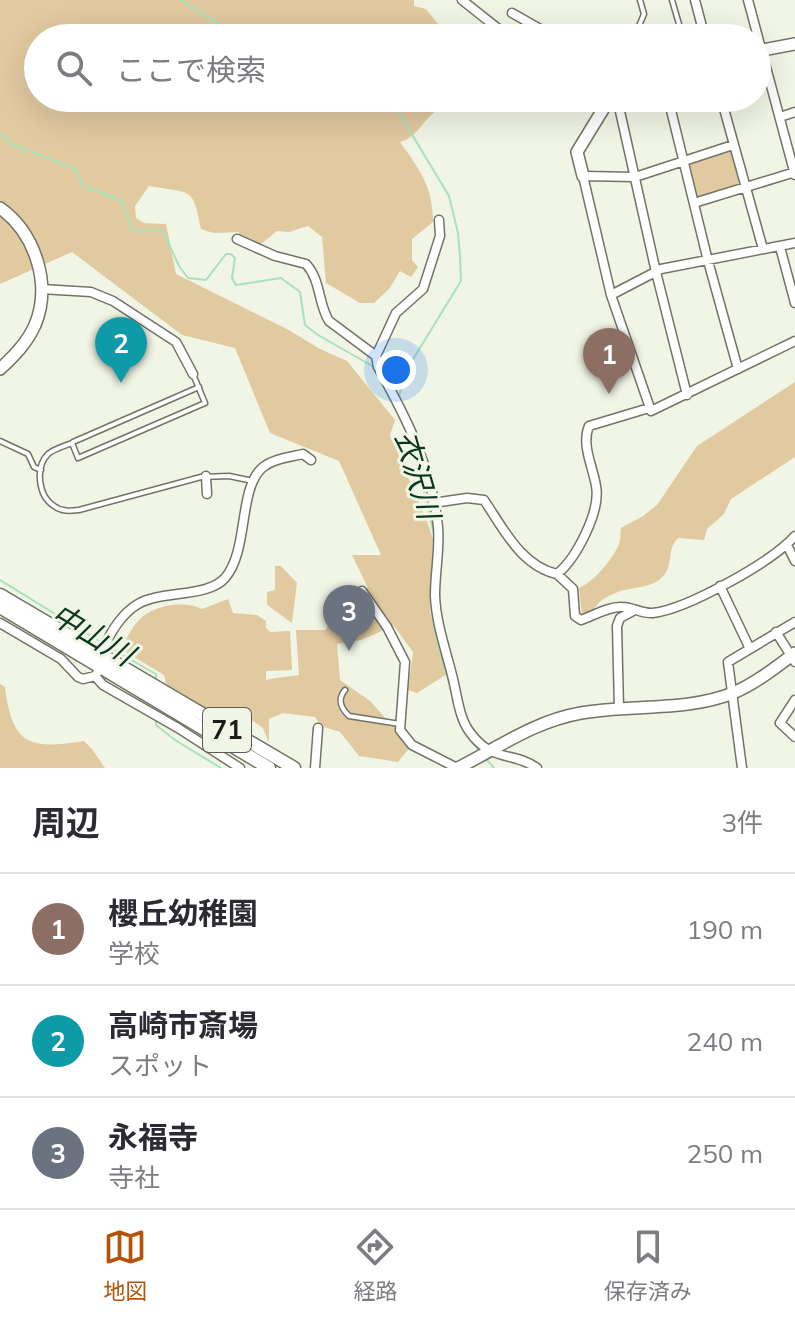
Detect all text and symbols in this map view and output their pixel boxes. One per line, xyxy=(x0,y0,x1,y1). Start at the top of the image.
search box xyxy=(24,24,771,112)
icon: search xyxy=(52,46,96,90)
text: ここで検索 xyxy=(116,51,266,89)
pin: 2 xyxy=(95,317,147,383)
pin: 1 xyxy=(583,328,635,394)
your location xyxy=(376,350,416,390)
water label: 衣沢川 xyxy=(387,426,449,526)
pin: 3 xyxy=(323,585,375,651)
water label: 中山川 xyxy=(44,595,143,675)
road number: 71 xyxy=(203,708,251,752)
text: 周辺 xyxy=(32,801,100,844)
text: 3件 xyxy=(721,806,763,839)
text: 櫻丘幼稚園 xyxy=(108,894,258,932)
text: 1 xyxy=(50,913,66,946)
text: 190 m xyxy=(687,913,763,946)
text: 学校 xyxy=(108,937,160,970)
text: 高崎市斎場 xyxy=(108,1006,258,1044)
text: 2 xyxy=(50,1025,66,1058)
text: 240 m xyxy=(687,1025,763,1058)
text: スポット xyxy=(108,1049,212,1082)
text: 永福寺 xyxy=(108,1118,198,1156)
text: 3 xyxy=(50,1137,66,1170)
text: 250 m xyxy=(687,1137,763,1170)
text: 寺社 xyxy=(108,1161,160,1194)
tab: 地図 xyxy=(103,1225,147,1305)
tab: 経路 xyxy=(353,1225,398,1305)
tab: 保存済み xyxy=(604,1225,692,1305)

